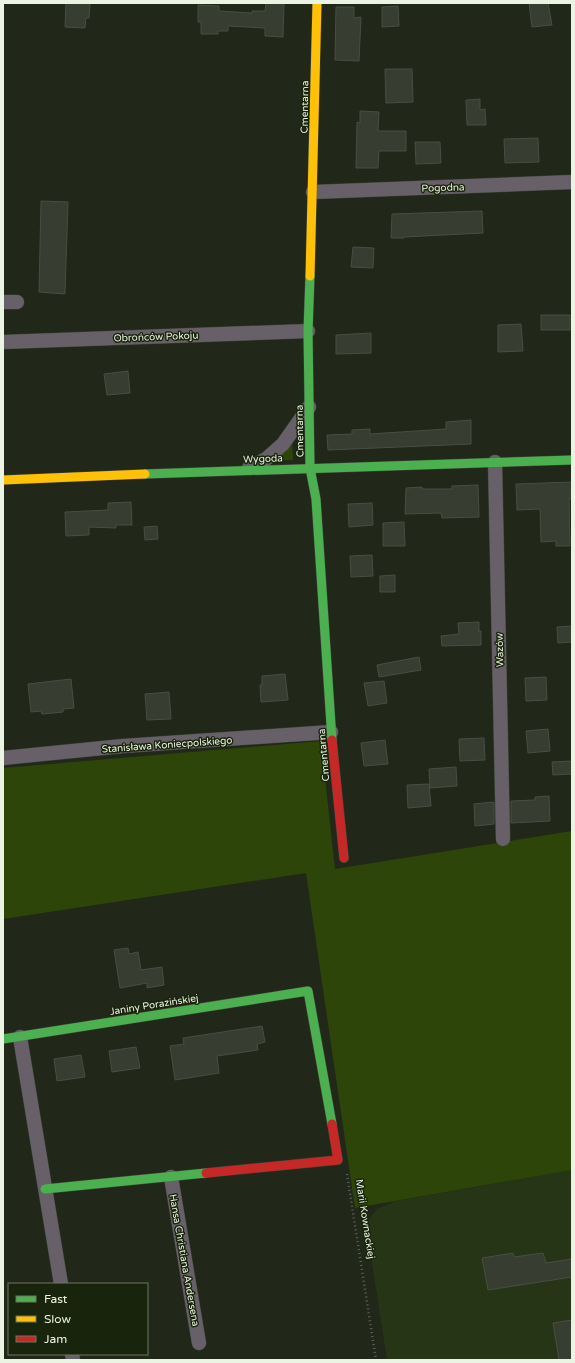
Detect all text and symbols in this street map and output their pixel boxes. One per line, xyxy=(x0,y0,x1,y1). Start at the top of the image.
street label: Cmentarna xyxy=(299,81,311,133)
street label: Pogodna xyxy=(421,181,465,195)
street label: Obrońców Pokoju xyxy=(113,330,199,344)
street label: Cmentarna xyxy=(294,405,306,457)
street label: Wygoda xyxy=(243,452,283,466)
street label: Wazów xyxy=(494,633,506,667)
street label: Cmentarna xyxy=(316,728,332,782)
street label: Stanisława Koniecpolskiego xyxy=(101,734,233,756)
street label: Janiny Porazińskiej xyxy=(109,992,199,1018)
street label: Marii Kownackiej xyxy=(353,1178,377,1260)
street label: Hansa Christiana Andersena xyxy=(166,1193,202,1327)
legend xyxy=(8,1283,148,1355)
text: Fast xyxy=(44,1292,68,1306)
text: Slow xyxy=(44,1312,71,1326)
text: Jam xyxy=(44,1332,67,1346)

